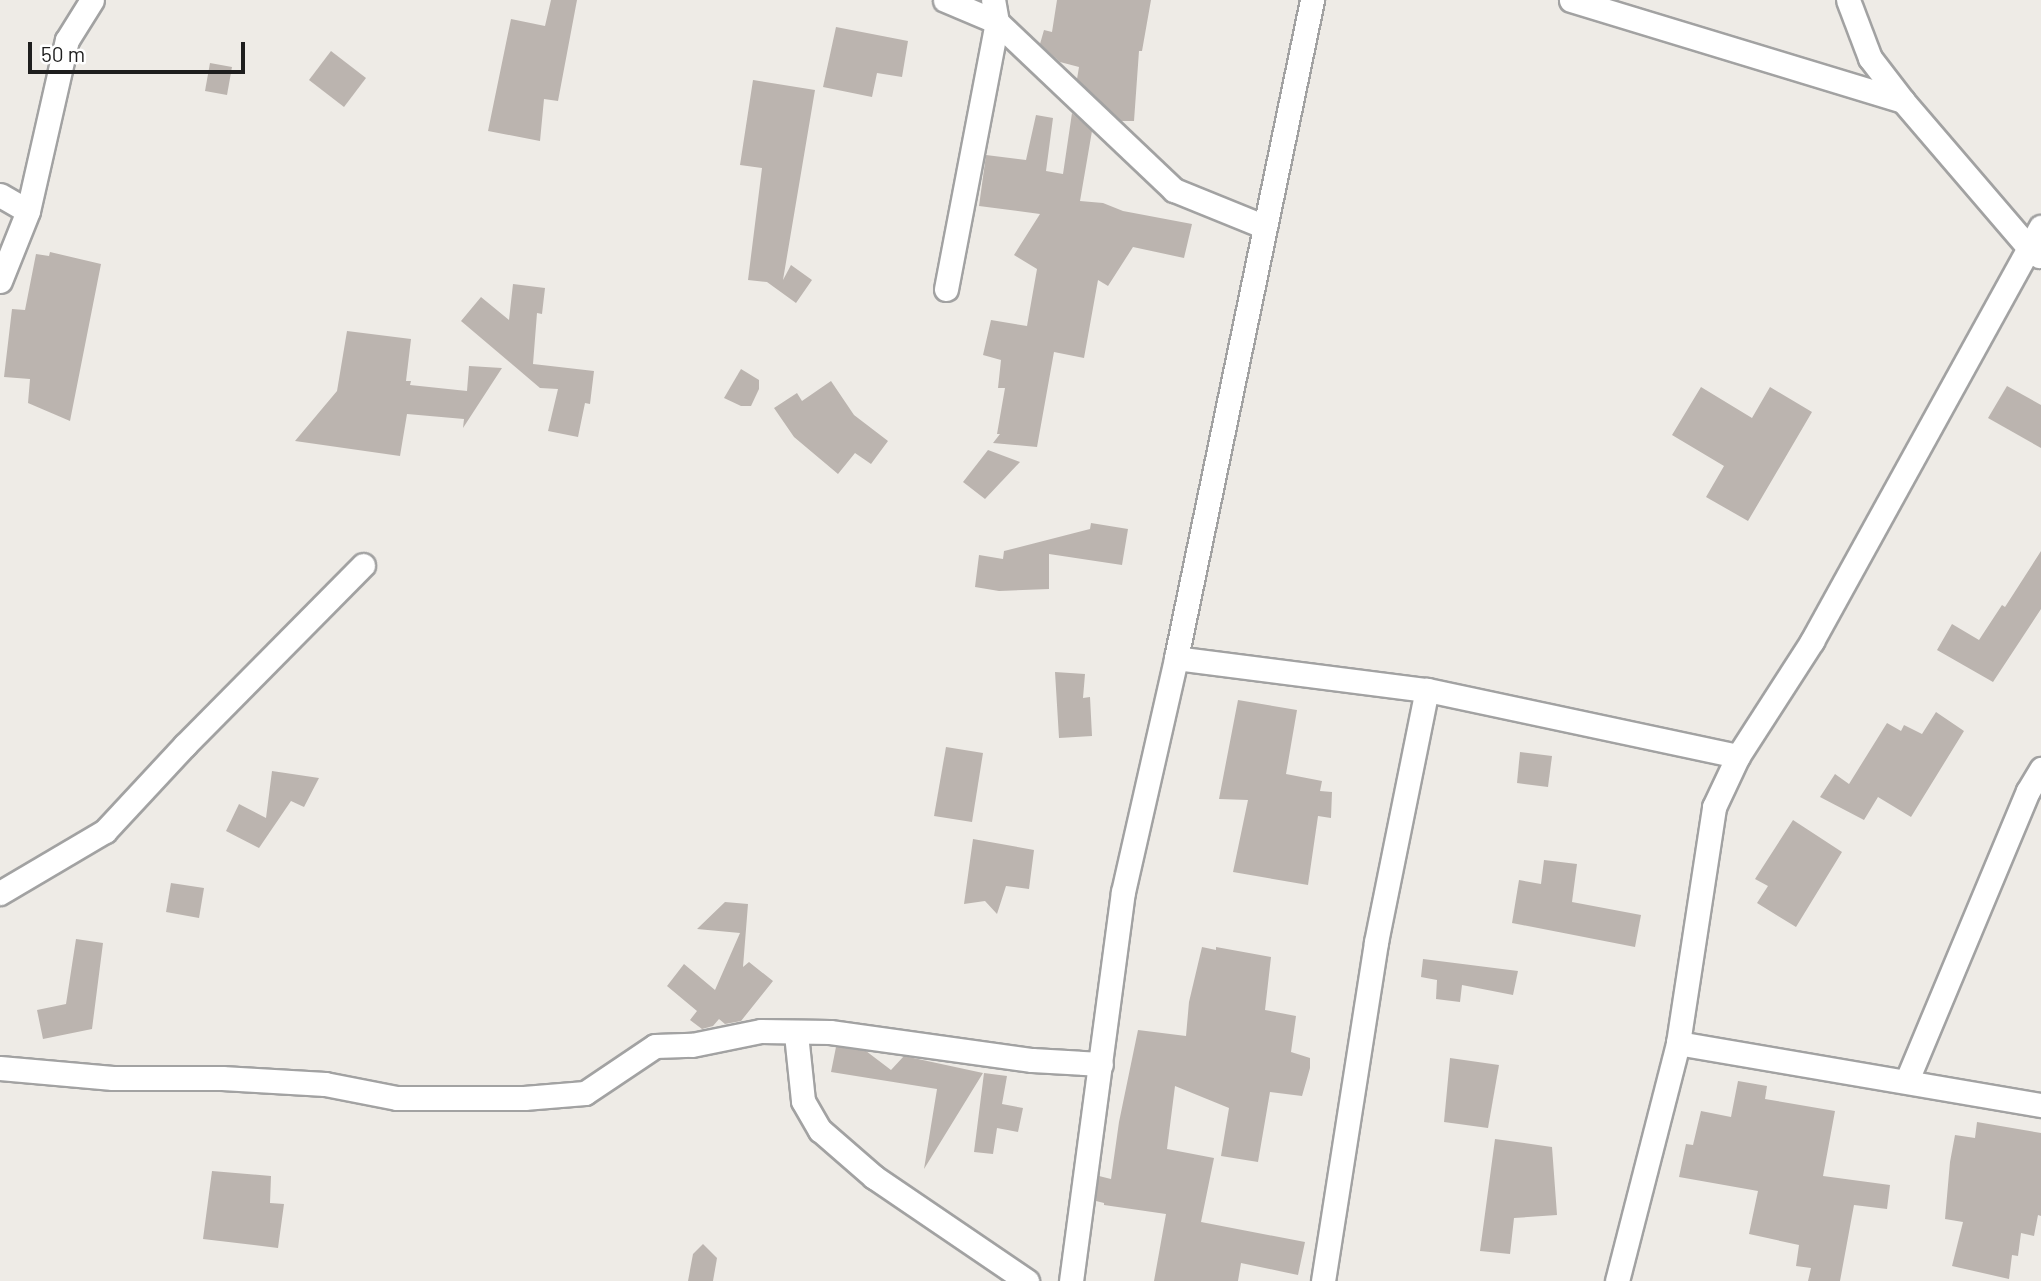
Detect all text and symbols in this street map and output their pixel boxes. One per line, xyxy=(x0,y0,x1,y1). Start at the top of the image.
scale bar xyxy=(32,28,248,72)
text: 50 m xyxy=(41,41,85,66)

